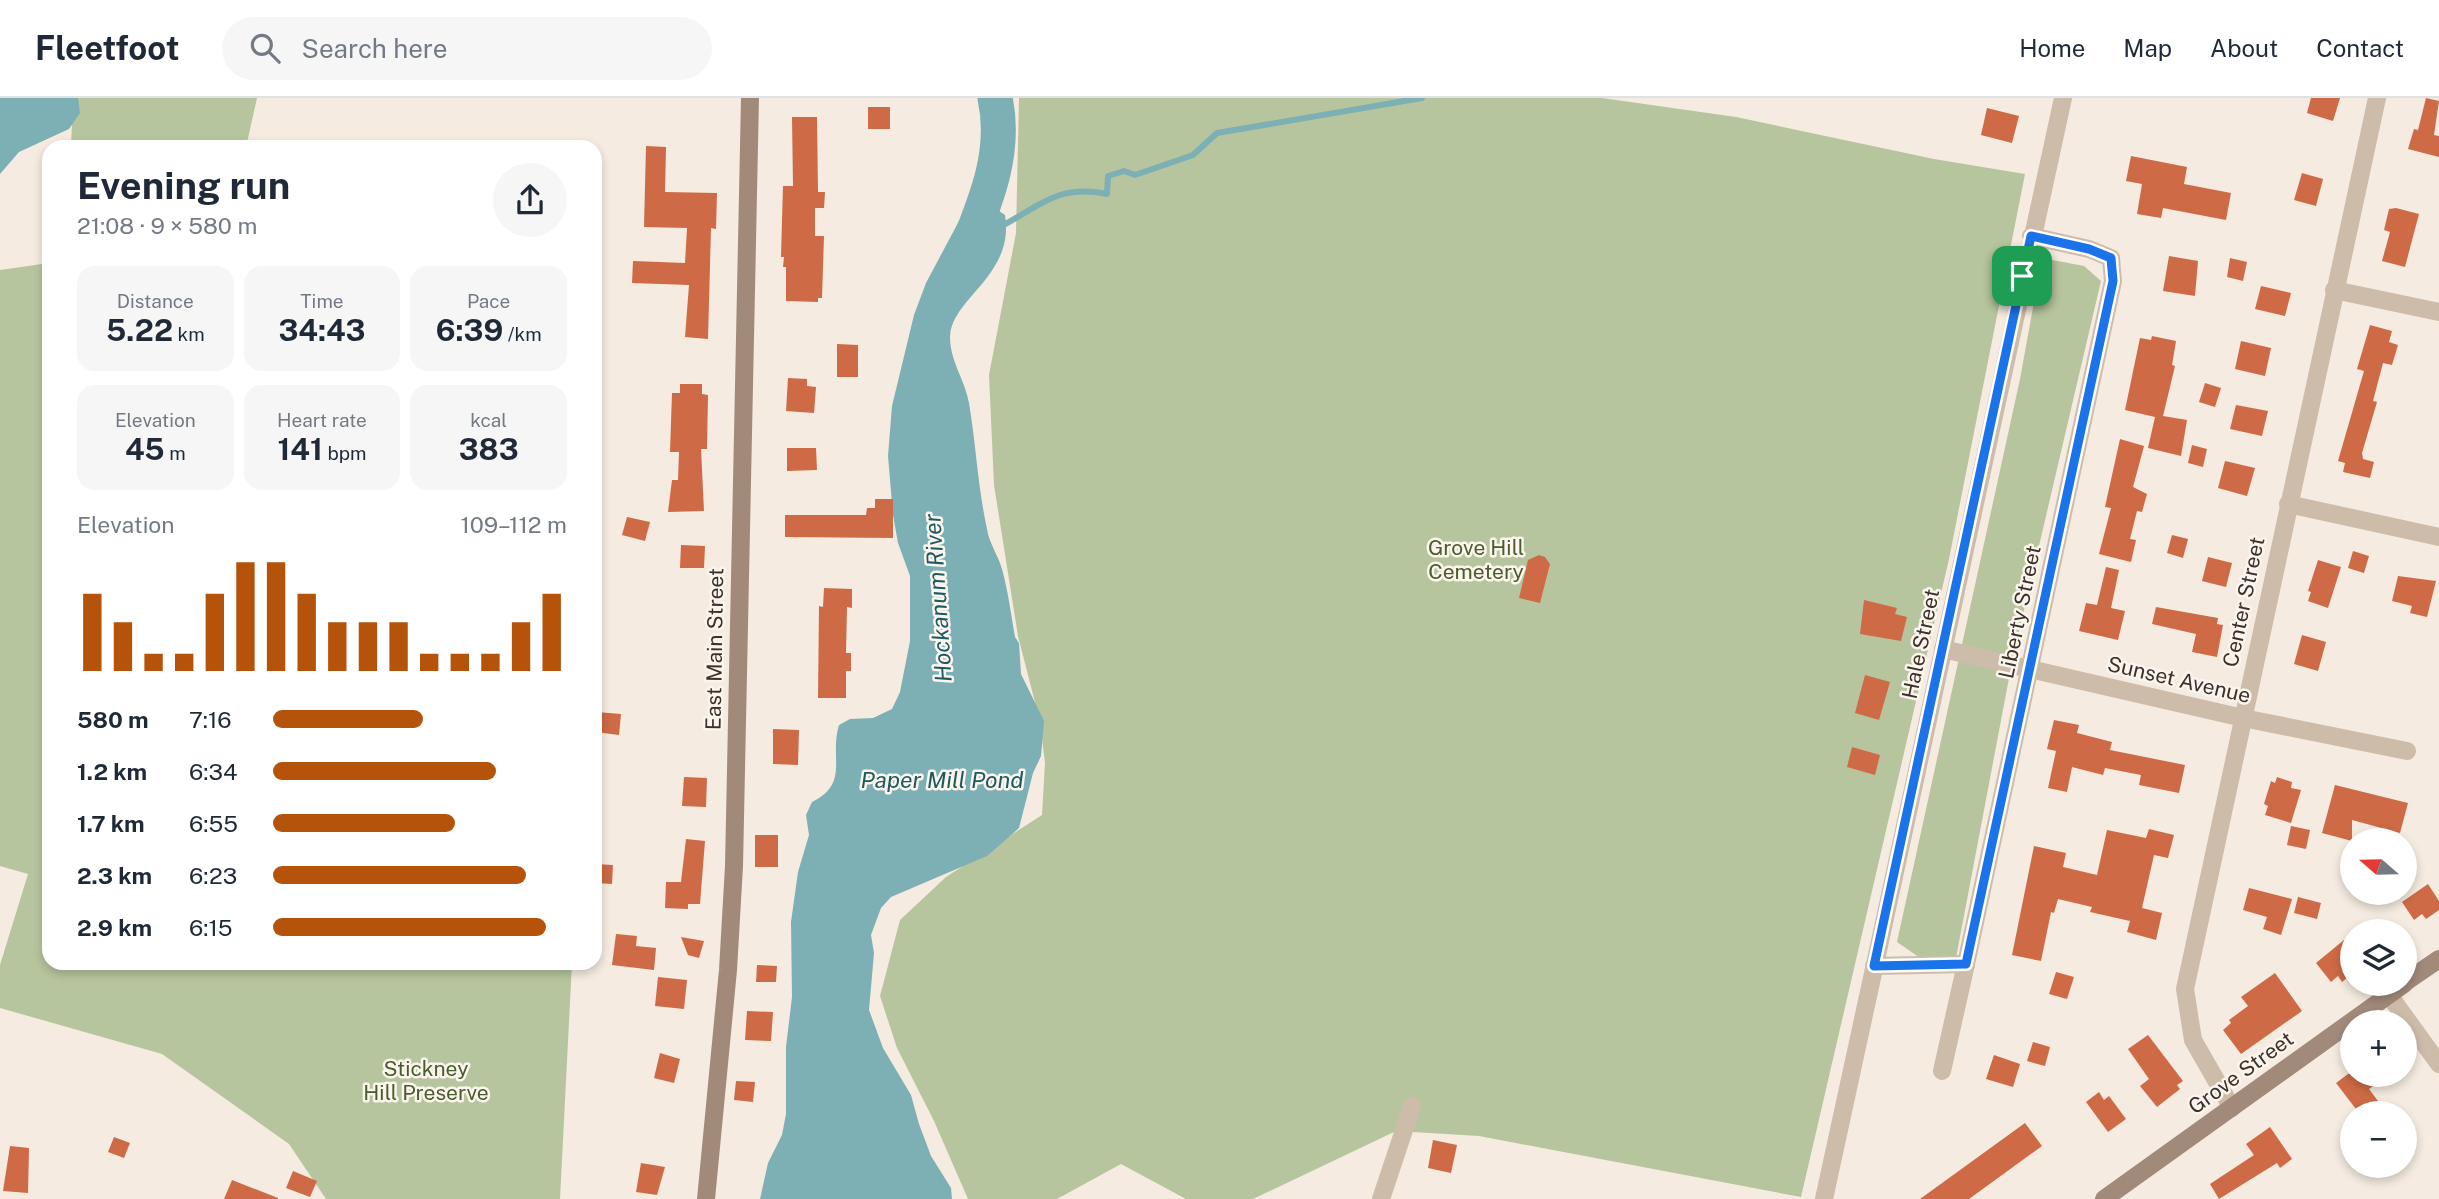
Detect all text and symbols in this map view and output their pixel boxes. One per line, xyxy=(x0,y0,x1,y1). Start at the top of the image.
search box xyxy=(222,17,712,80)
text: Fleetfoot xyxy=(35,29,180,67)
icon: search xyxy=(246,29,284,67)
text: Search here xyxy=(302,33,448,64)
text: Home xyxy=(2019,34,2085,62)
text: Map xyxy=(2123,34,2172,62)
text: About xyxy=(2210,34,2278,62)
text: Contact xyxy=(2316,34,2404,62)
text: Evening run xyxy=(77,163,290,208)
button: share xyxy=(493,163,567,237)
text: 21:08 · 9 × 580 m xyxy=(77,212,257,239)
pin xyxy=(1992,246,2052,306)
icon: arrive xyxy=(2003,257,2041,295)
text: Distance xyxy=(117,290,194,312)
text: Time xyxy=(300,290,344,312)
text: Pace xyxy=(467,290,510,312)
text: 5.22 xyxy=(106,312,173,348)
text: 34:43 xyxy=(278,312,366,348)
text: 6:39 xyxy=(436,312,503,348)
text: km xyxy=(173,323,205,345)
text: /km xyxy=(503,323,542,345)
text: Elevation xyxy=(115,409,196,431)
text: Heart rate xyxy=(277,409,367,431)
text: kcal xyxy=(470,409,507,431)
text: 45 xyxy=(125,431,165,467)
text: 141 xyxy=(277,431,323,467)
text: 383 xyxy=(459,431,519,467)
text: m xyxy=(165,442,186,464)
text: bpm xyxy=(323,442,367,464)
text: Elevation xyxy=(77,511,175,538)
text: 109–112 m xyxy=(460,511,567,538)
water label: Hockanum River xyxy=(918,513,957,683)
park label: Grove Hill Cemetery xyxy=(1428,535,1524,584)
street label: Center Street xyxy=(2218,535,2270,669)
street label: Liberty Street xyxy=(1993,543,2046,681)
street label: East Main Street xyxy=(701,568,728,730)
street label: Hale Street xyxy=(1897,587,1944,701)
street label: Sunset Avenue xyxy=(2105,651,2253,708)
text: 580 m xyxy=(77,706,149,733)
text: 7:16 xyxy=(189,706,232,733)
text: 1.2 km xyxy=(77,758,147,785)
text: 6:34 xyxy=(189,758,237,785)
water label: Paper Mill Pond xyxy=(861,766,1023,793)
text: 1.7 km xyxy=(77,810,145,837)
text: 6:55 xyxy=(189,810,238,837)
north arrow xyxy=(2340,828,2417,905)
map controls xyxy=(2340,828,2417,1178)
text: 2.3 km xyxy=(77,862,152,889)
text: 6:23 xyxy=(189,862,237,889)
text: 2.9 km xyxy=(77,914,152,941)
text: 6:15 xyxy=(189,914,233,941)
button: layers xyxy=(2340,919,2417,996)
button: + xyxy=(2340,1010,2417,1087)
street label: Grove Street xyxy=(2183,1026,2298,1119)
park label: Stickney Hill Preserve xyxy=(363,1056,489,1105)
button: − xyxy=(2340,1101,2417,1178)

